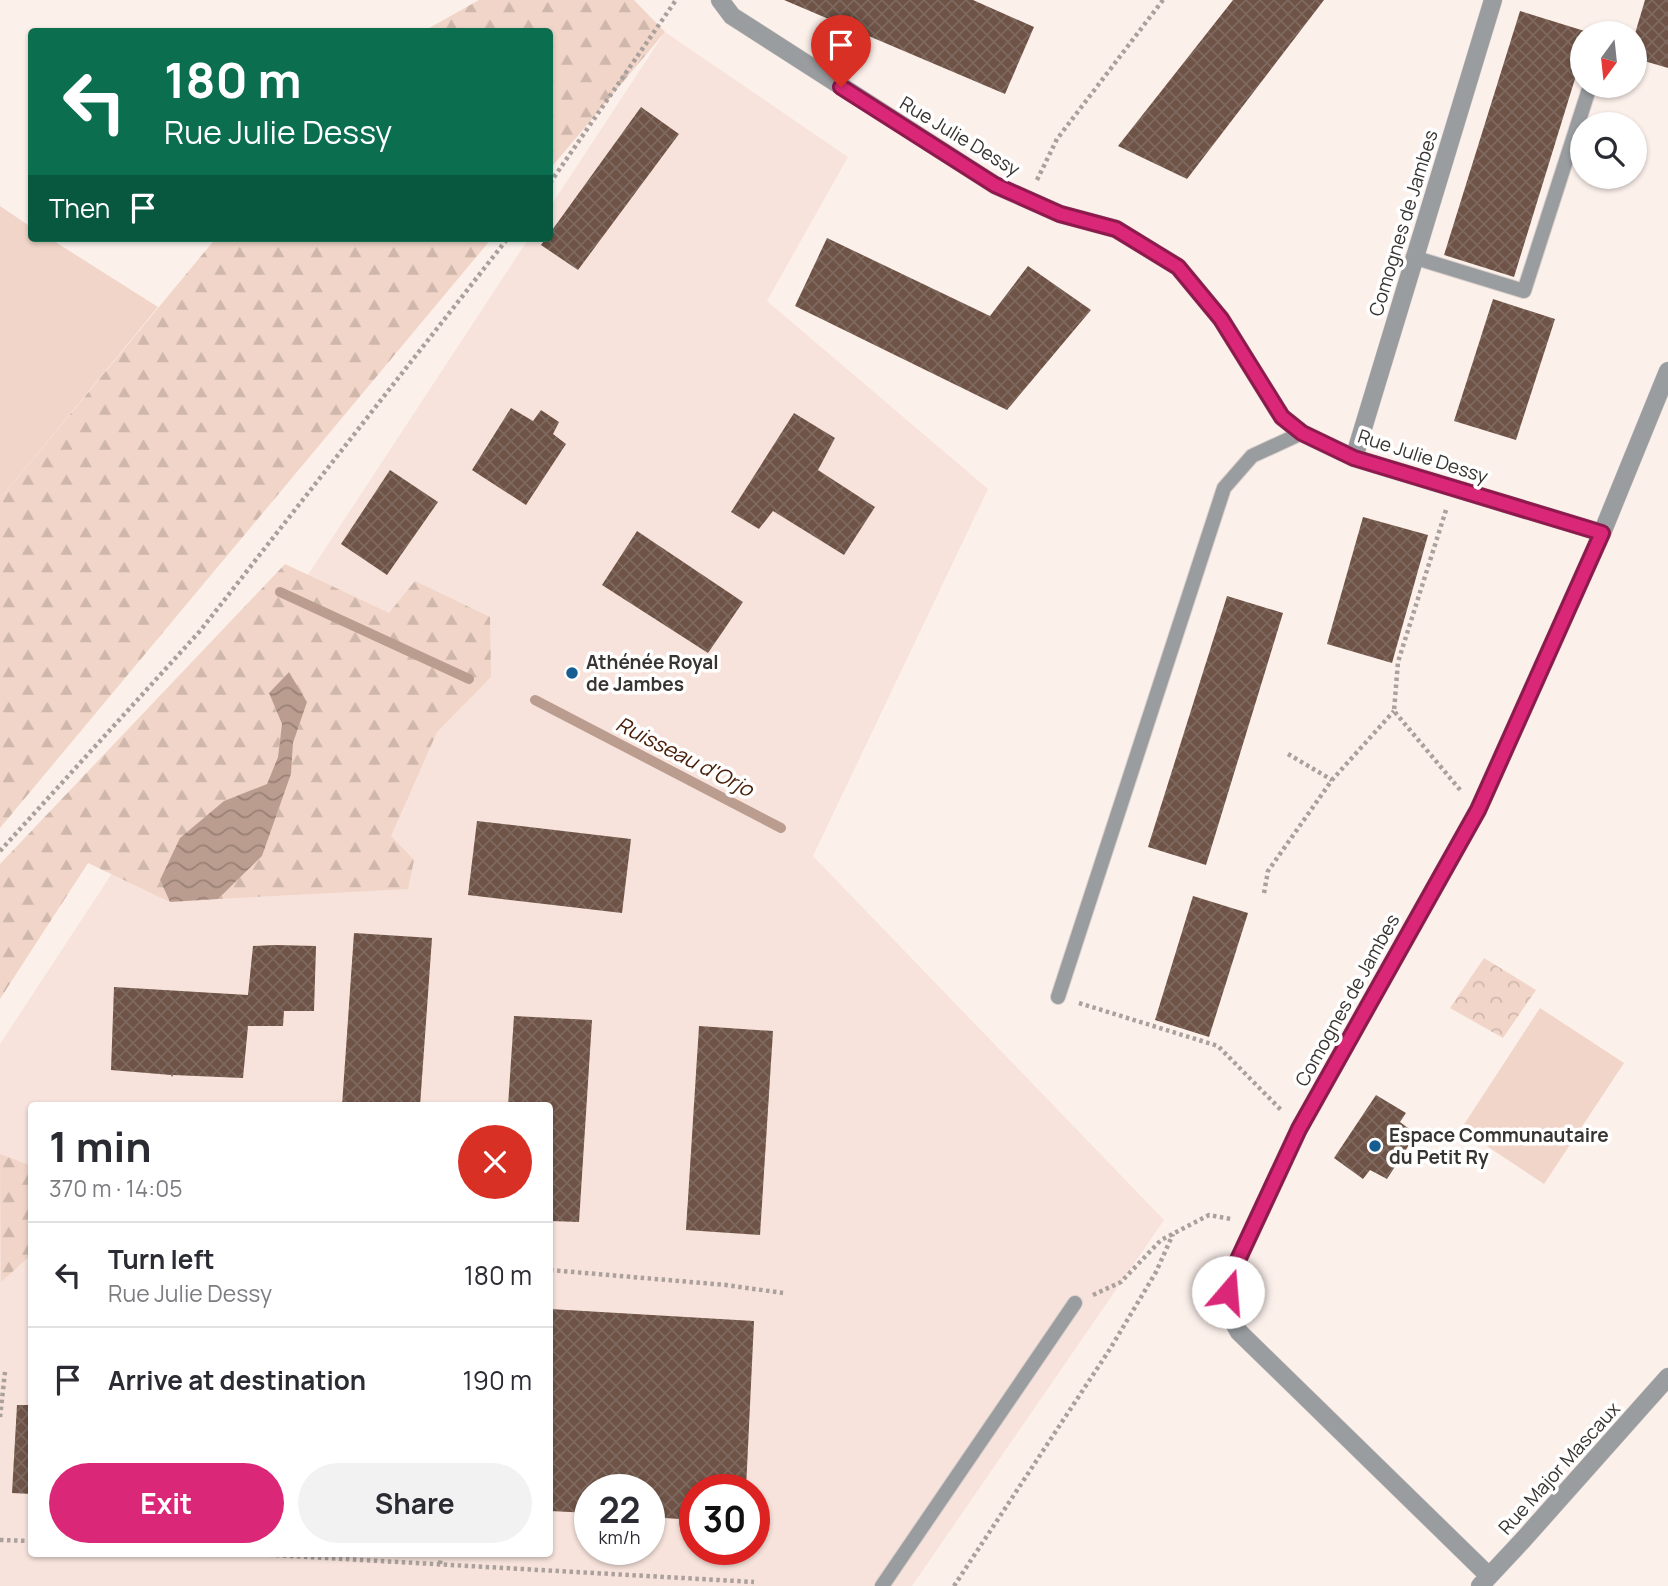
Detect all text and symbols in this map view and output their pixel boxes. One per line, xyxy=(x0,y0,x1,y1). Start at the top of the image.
pin xyxy=(811,15,871,87)
north arrow xyxy=(1570,21,1647,98)
map controls xyxy=(1570,21,1647,189)
icon: arrive xyxy=(822,26,860,64)
text: 180 m xyxy=(164,46,302,113)
icon: left xyxy=(49,56,140,147)
street label: Rue Julie Dessy xyxy=(895,90,1025,182)
text: Rue Julie Dessy xyxy=(164,110,392,154)
button: search xyxy=(1570,112,1647,189)
street label: Comognes de Jambes xyxy=(1362,127,1444,319)
icon: arrive xyxy=(124,189,162,227)
text: Then xyxy=(49,190,110,226)
street label: Rue Julie Dessy xyxy=(1355,423,1491,489)
place label: Athénée Royal de Jambes xyxy=(586,649,719,697)
marker: Athénée Royal de Jambes xyxy=(564,665,580,681)
water label: Ruisseau d'Orjo xyxy=(612,709,760,803)
street label: Comognes de Jambes xyxy=(1289,909,1405,1091)
text: 1 min xyxy=(49,1117,152,1175)
place label: Espace Communautaire du Petit Ry xyxy=(1389,1122,1609,1170)
button: close xyxy=(458,1125,532,1199)
marker: Espace Communautaire du Petit Ry xyxy=(1367,1138,1383,1154)
text: 370 m · 14:05 xyxy=(49,1172,183,1204)
text: Turn left xyxy=(108,1241,215,1277)
position arrow xyxy=(1191,1255,1265,1329)
icon: left xyxy=(49,1256,87,1294)
text: 180 m xyxy=(464,1257,532,1293)
text: Rue Julie Dessy xyxy=(108,1277,272,1309)
icon: arrive xyxy=(49,1361,87,1399)
text: Arrive at destination xyxy=(108,1362,366,1398)
text: 190 m xyxy=(463,1362,532,1398)
street label: Rue Major Mascaux xyxy=(1492,1396,1626,1540)
button: Exit xyxy=(49,1463,284,1543)
button: Share xyxy=(298,1463,532,1543)
speed limit sign: 30 xyxy=(679,1474,770,1565)
text: 22 xyxy=(599,1486,640,1534)
text: km/h xyxy=(599,1525,640,1549)

